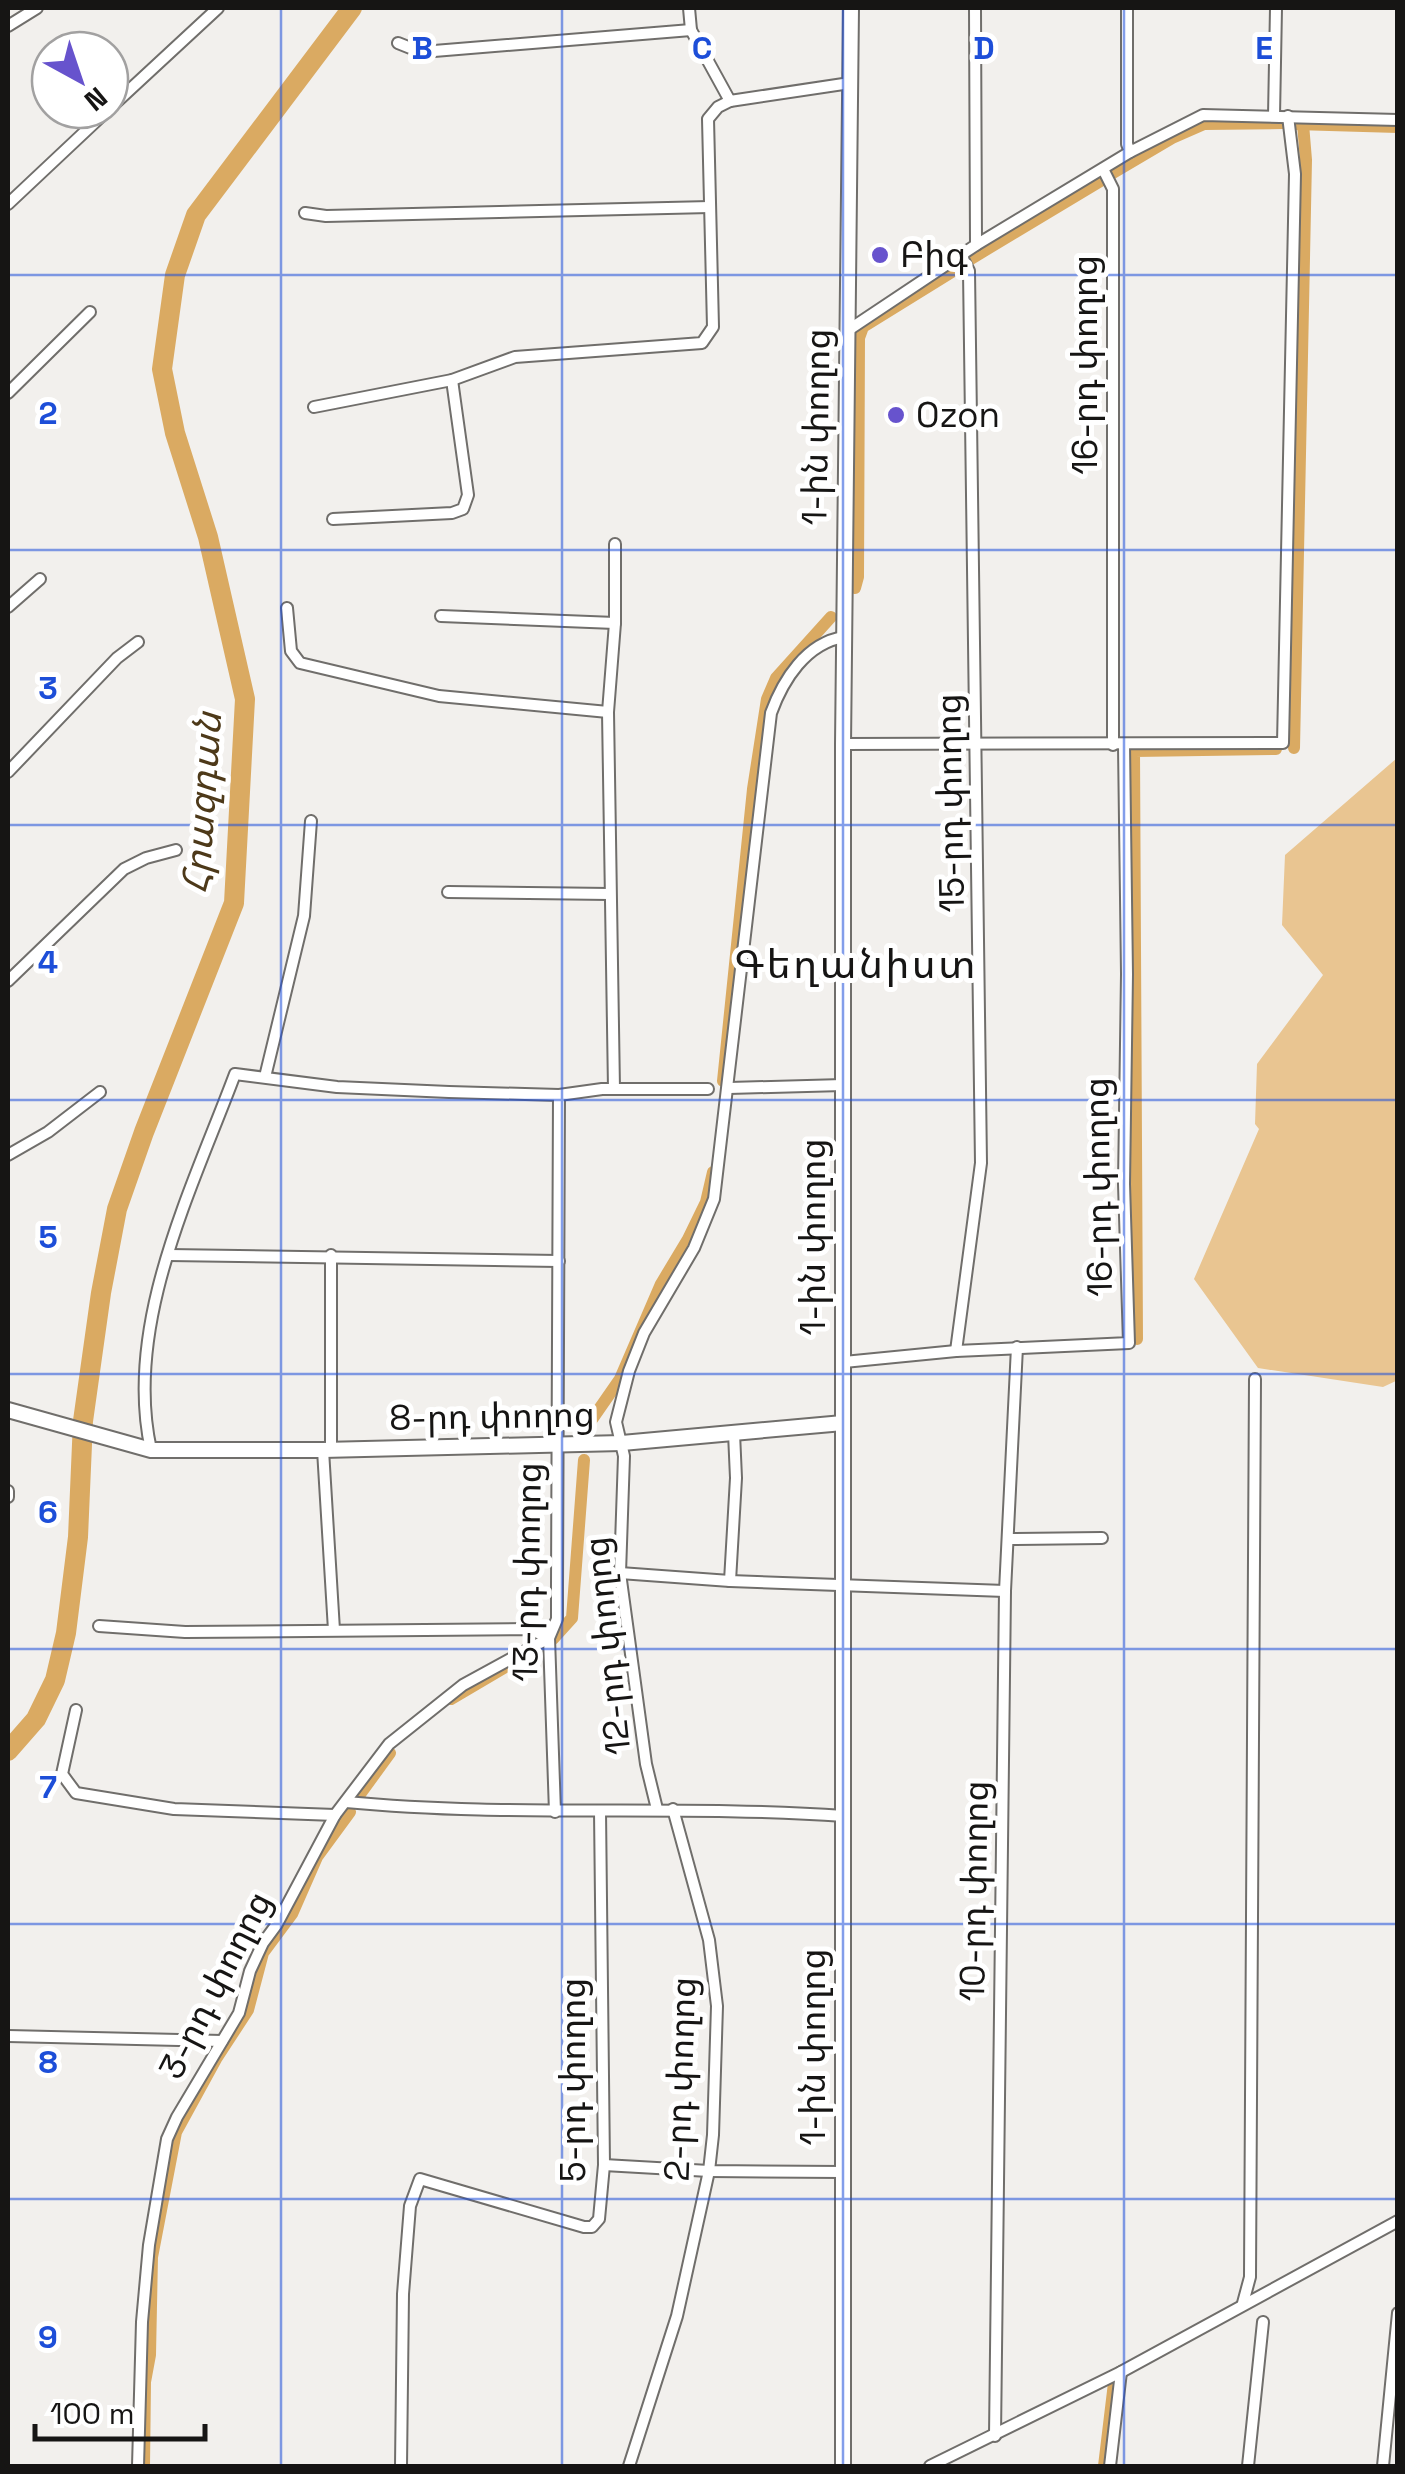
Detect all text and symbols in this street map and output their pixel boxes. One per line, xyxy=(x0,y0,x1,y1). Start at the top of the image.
text: B xyxy=(411,28,433,68)
text: C xyxy=(692,28,712,68)
text: D xyxy=(973,28,995,68)
text: E xyxy=(1255,28,1273,68)
north arrow xyxy=(30,30,130,130)
text: N xyxy=(77,79,115,119)
place label: Բիգ xyxy=(900,233,968,277)
marker: Բիգ xyxy=(869,244,891,266)
street label: 16-րդ փողոց xyxy=(1063,255,1107,475)
street label: 1-ին փողոց xyxy=(792,328,840,526)
text: 2 xyxy=(38,393,58,433)
place label: Ozon xyxy=(916,393,1000,437)
marker: Ozon xyxy=(885,404,907,426)
text: 3 xyxy=(38,668,58,708)
street label: 15-րդ փողոց xyxy=(926,693,974,913)
water label: Հրազդան xyxy=(172,708,232,895)
district label: Գեղանիստ xyxy=(734,939,978,990)
text: 4 xyxy=(38,942,58,982)
street label: 16-րդ փողոց xyxy=(1074,1077,1122,1297)
street label: 1-ին փողոց xyxy=(791,1139,835,1335)
text: 5 xyxy=(38,1217,58,1257)
street label: 8-րդ փողոց xyxy=(389,1392,595,1440)
street label: 13-րդ փողոց xyxy=(503,1462,551,1682)
text: 6 xyxy=(38,1492,58,1532)
street label: 12-րդ փողոց xyxy=(574,1535,640,1757)
text: 7 xyxy=(39,1767,57,1807)
street label: 10-րդ փողոց xyxy=(950,1780,998,2002)
street label: 3-րդ փողոց xyxy=(149,1884,281,2086)
street label: 1-ին փողոց xyxy=(791,1949,835,2145)
street label: 2-րդ փողոց xyxy=(654,1976,706,2182)
street label: 5-րդ փողոց xyxy=(551,1978,595,2182)
text: 8 xyxy=(38,2042,58,2082)
text: 9 xyxy=(38,2317,58,2357)
scale bar xyxy=(35,2379,205,2441)
text: 100 m xyxy=(50,2394,135,2433)

